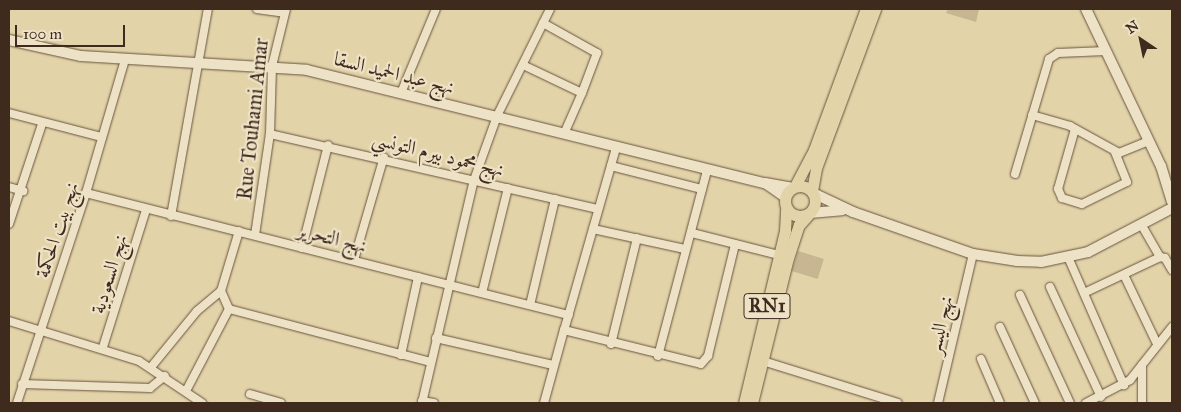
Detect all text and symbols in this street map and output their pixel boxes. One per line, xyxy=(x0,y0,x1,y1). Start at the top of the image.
scale bar xyxy=(18,15,128,47)
north arrow xyxy=(1116,15,1166,65)
text: N xyxy=(1123,17,1142,38)
text: 100 m xyxy=(23,25,62,43)
street label: Rue Touhami Amar xyxy=(233,37,273,201)
street label: نهج عبد الحميد السقا xyxy=(331,46,457,100)
street label: نهج محمود بيرم التونسي xyxy=(370,126,506,182)
street label: نهج بيت الحكمة xyxy=(30,179,84,281)
street label: نهج التحرير xyxy=(295,218,369,258)
street label: نهج السعودية xyxy=(86,232,132,316)
road number: RN1 xyxy=(743,290,791,322)
street label: نهج اليسر xyxy=(922,294,958,356)

